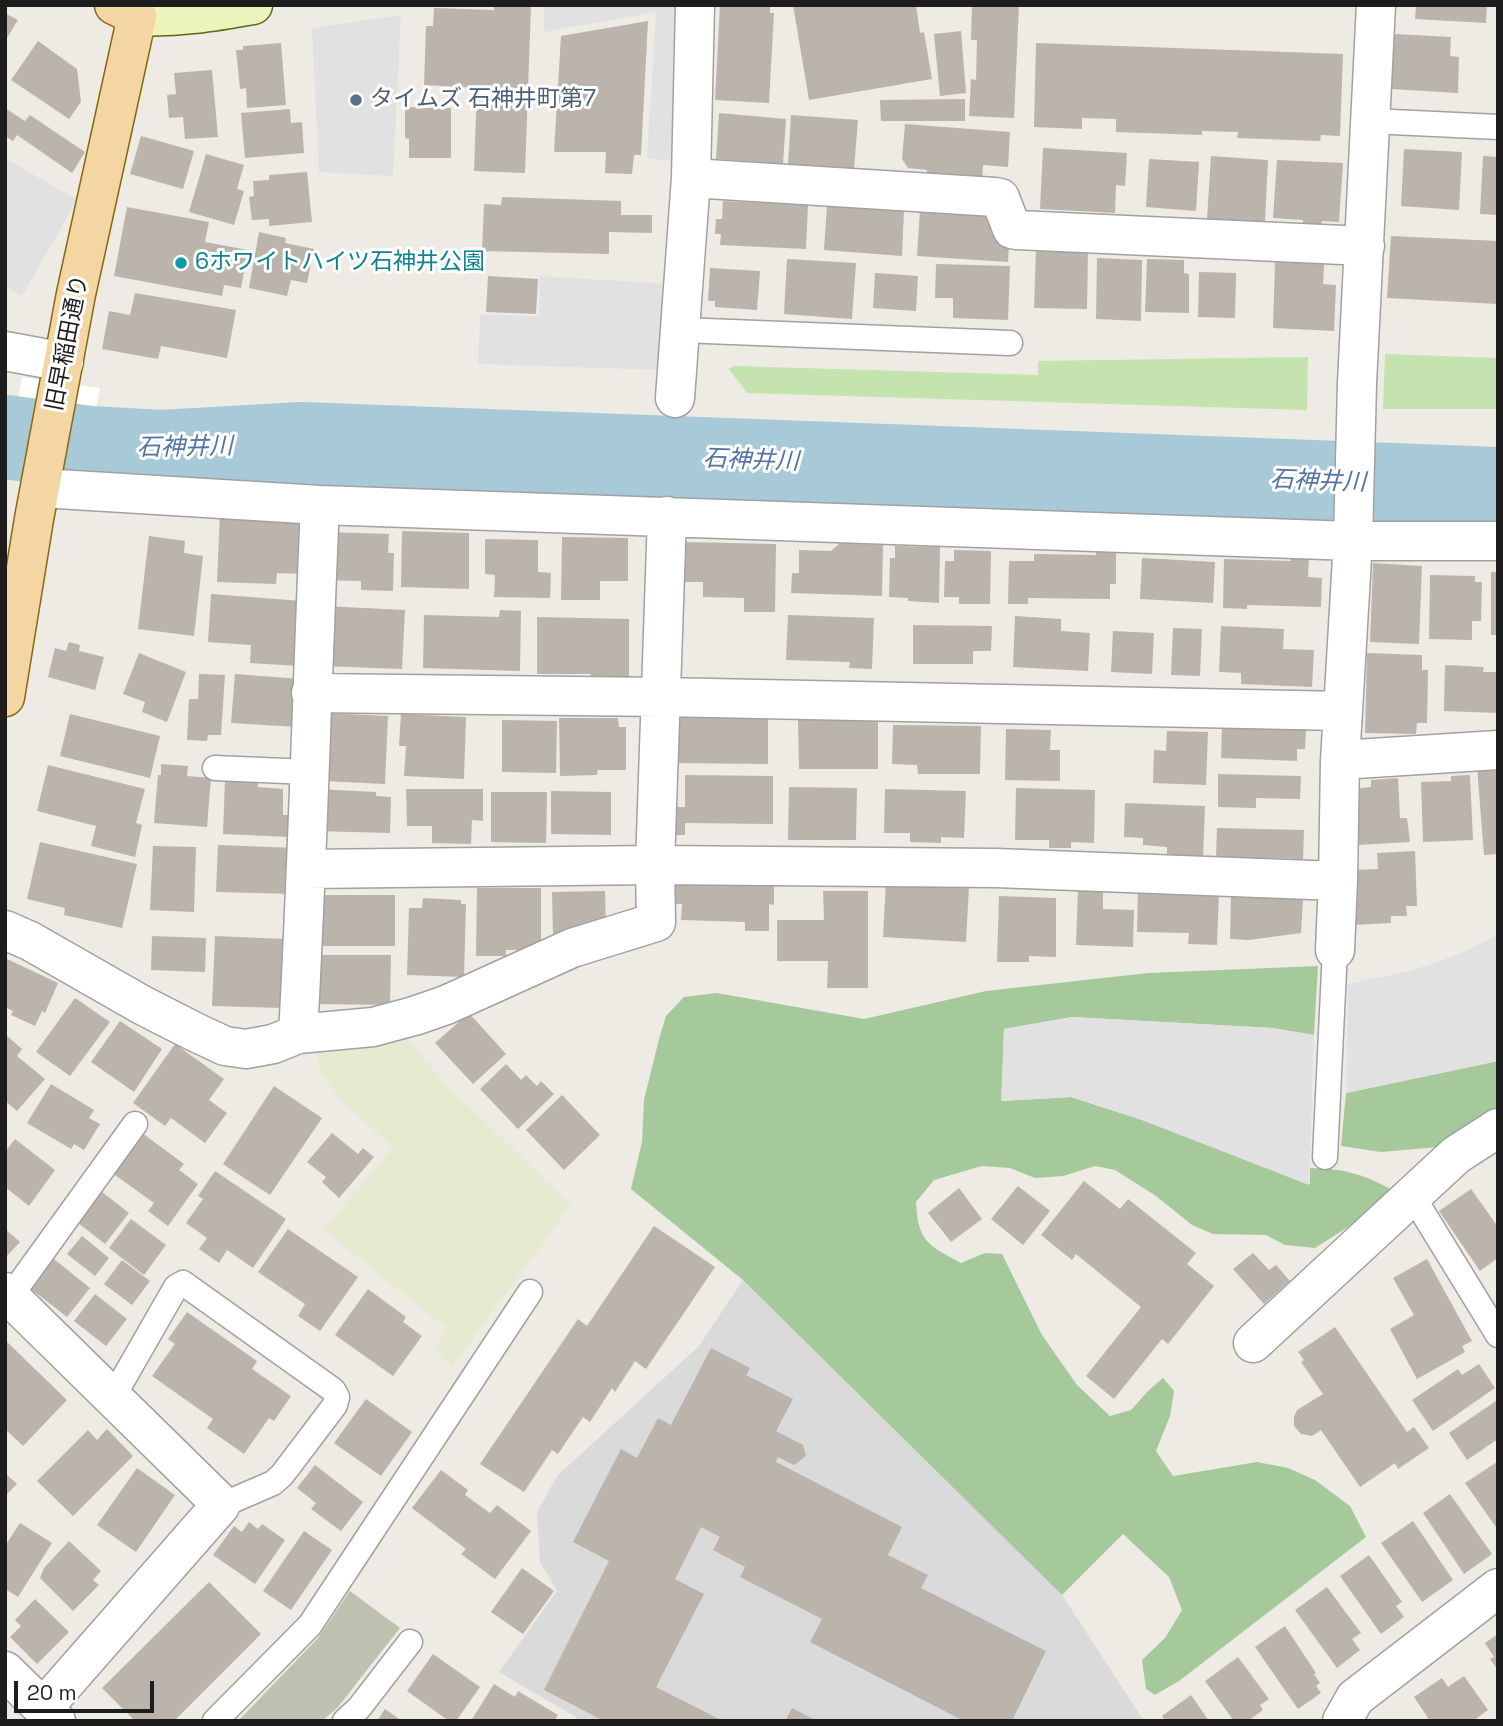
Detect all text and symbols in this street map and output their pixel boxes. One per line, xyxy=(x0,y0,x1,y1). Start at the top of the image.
place label: タイムズ 石神井町第7 xyxy=(370,86,596,114)
marker: タイムズ 石神井町第7 xyxy=(348,92,364,108)
place label: 6ホワイトハイツ石神井公園 xyxy=(195,249,485,277)
marker: 6ホワイトハイツ石神井公園 xyxy=(173,255,189,271)
street label: 旧早稲田通り xyxy=(41,273,95,413)
water label: 石神井川 xyxy=(137,433,233,463)
water label: 石神井川 xyxy=(703,445,799,477)
water label: 石神井川 xyxy=(1270,466,1366,498)
scale bar xyxy=(18,1666,158,1710)
text: 20 m xyxy=(27,1679,77,1706)

